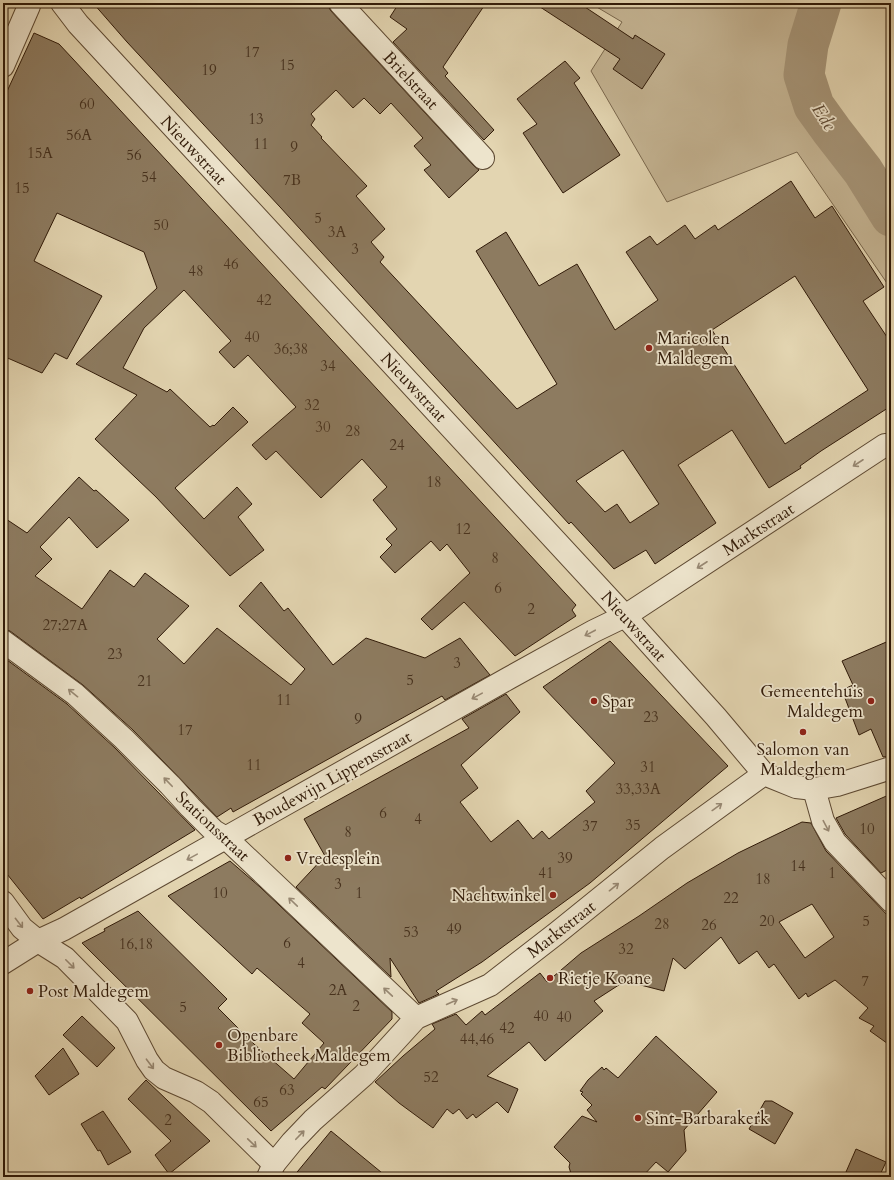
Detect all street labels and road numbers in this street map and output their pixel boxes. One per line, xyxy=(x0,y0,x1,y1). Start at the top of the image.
street label: Brielstraat xyxy=(378,46,444,115)
street label: Nieuwstraat xyxy=(155,111,232,191)
street label: Nieuwstraat xyxy=(375,348,452,428)
street label: Marktstraat xyxy=(718,497,799,561)
street label: Nieuwstraat xyxy=(596,586,672,667)
street label: Boudewijn Lippensstraat xyxy=(249,725,416,832)
street label: Stationsstraat xyxy=(171,786,255,867)
street label: Marktstraat xyxy=(522,895,601,964)

